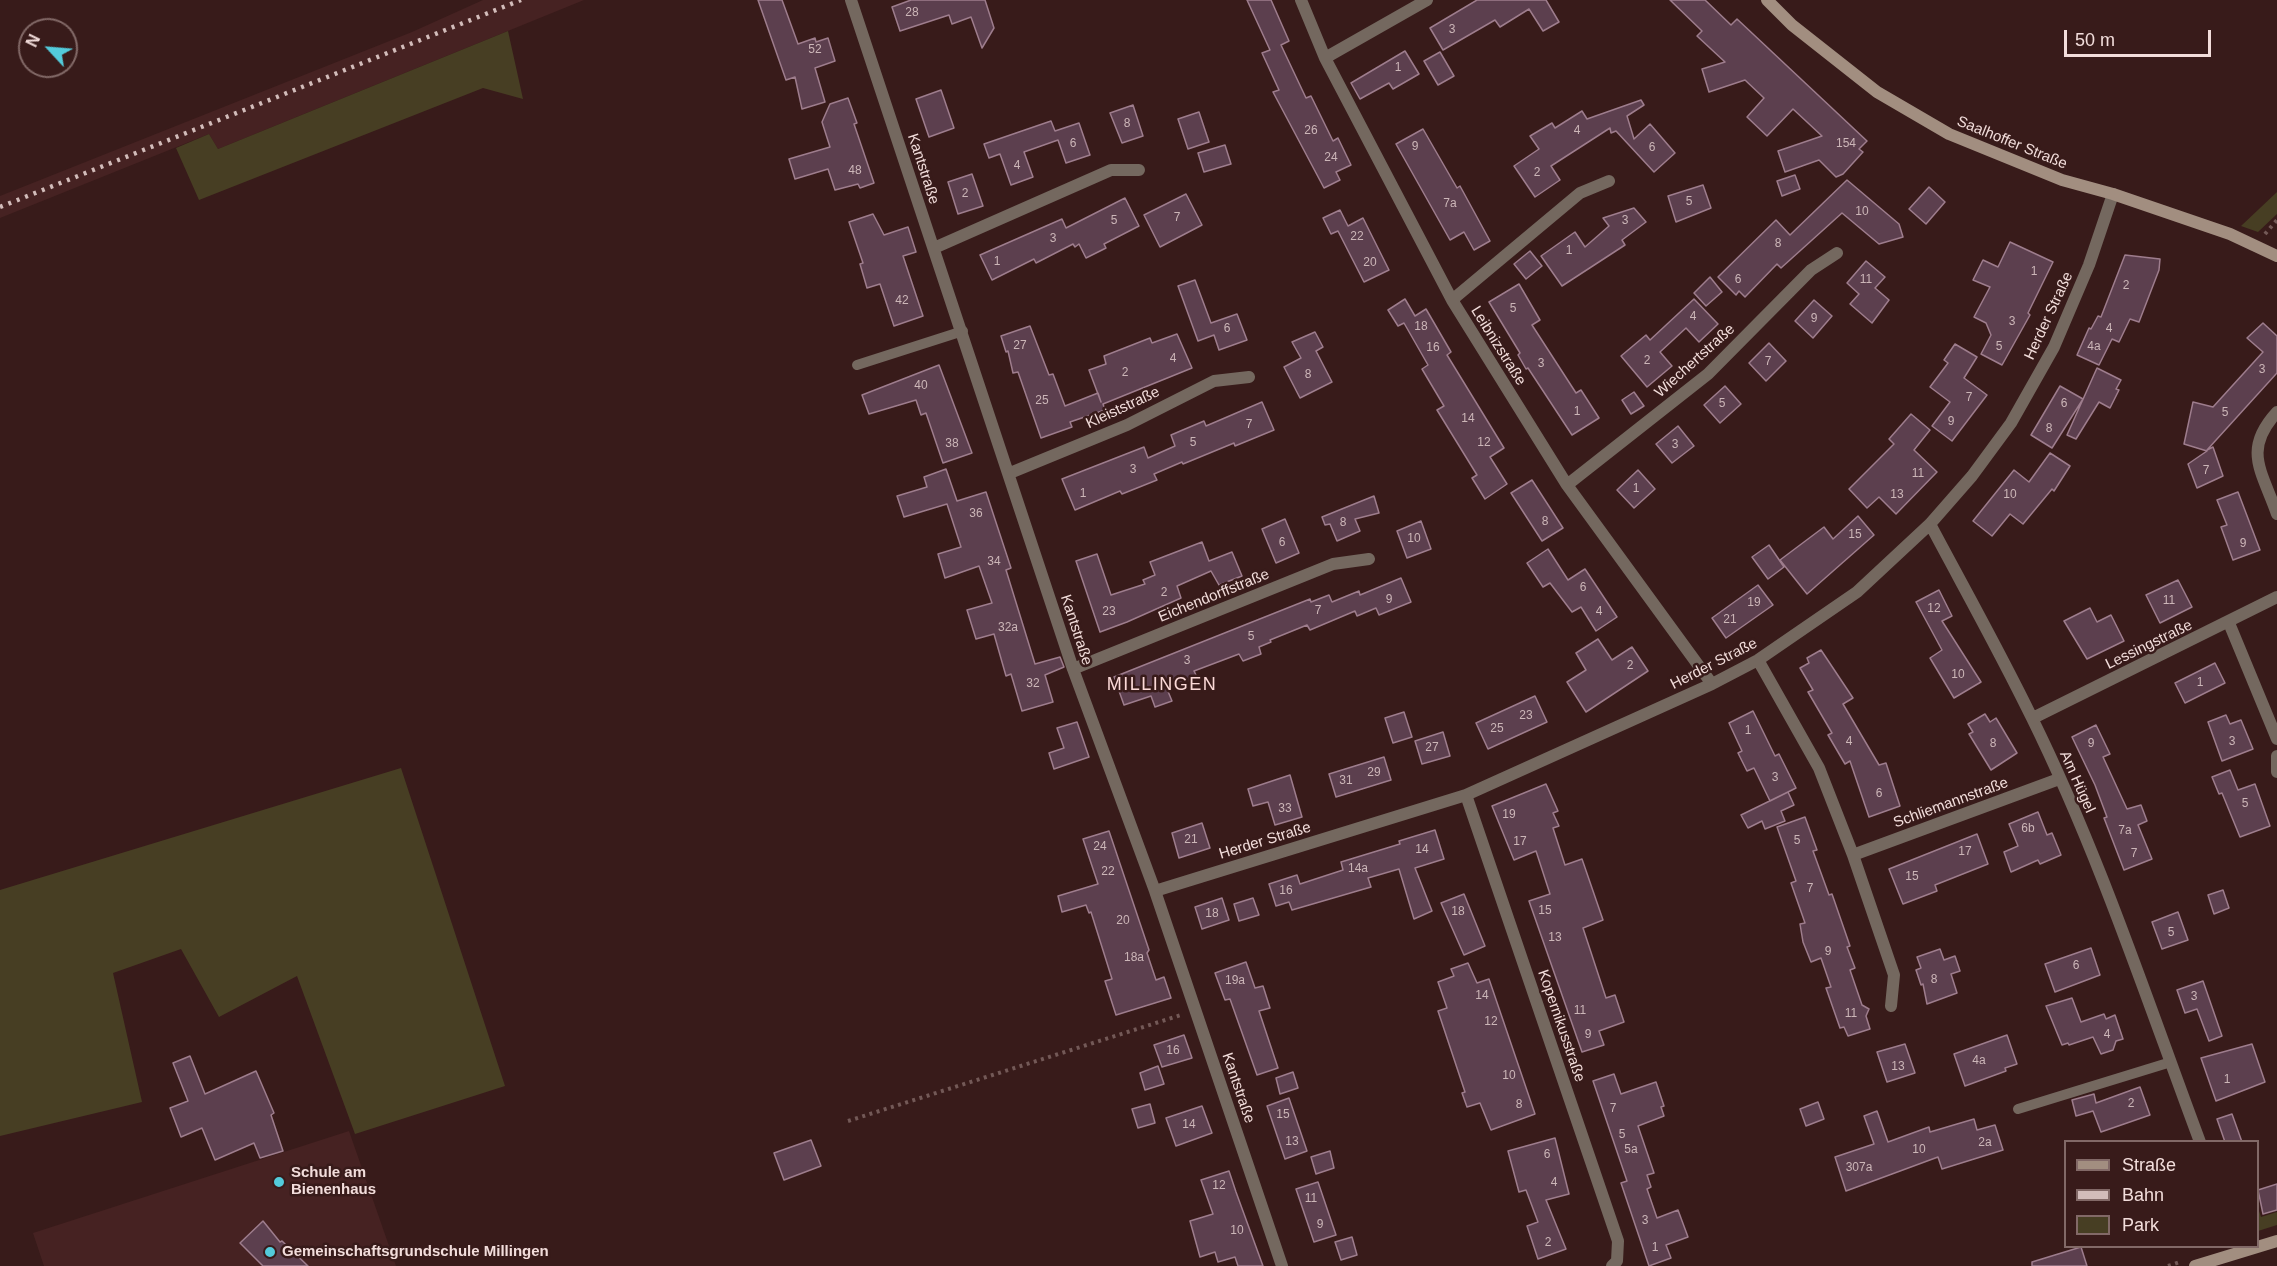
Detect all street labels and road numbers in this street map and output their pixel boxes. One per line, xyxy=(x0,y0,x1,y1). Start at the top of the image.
street label: Saalhoffer Straße xyxy=(1954,113,2070,173)
street label: Kantstraße xyxy=(903,131,943,207)
street label: Herder Straße xyxy=(2021,269,2077,363)
street label: Leibnizstraße xyxy=(1467,303,1529,389)
street label: Wiechertstraße xyxy=(1651,320,1739,402)
street label: Kleiststraße xyxy=(1083,383,1163,433)
street label: Eichendorffstraße xyxy=(1156,566,1272,626)
street label: Kantstraße xyxy=(1056,592,1096,668)
street label: Lessingstraße xyxy=(2103,616,2195,674)
street label: Herder Straße xyxy=(1668,634,1760,694)
street label: Am Hügel xyxy=(2055,748,2099,816)
street label: Schliemannstraße xyxy=(1891,774,2011,832)
street label: Herder Straße xyxy=(1217,819,1313,863)
street label: Kopernikusstraße xyxy=(1533,967,1589,1085)
street label: Kantstraße xyxy=(1218,1050,1258,1126)

